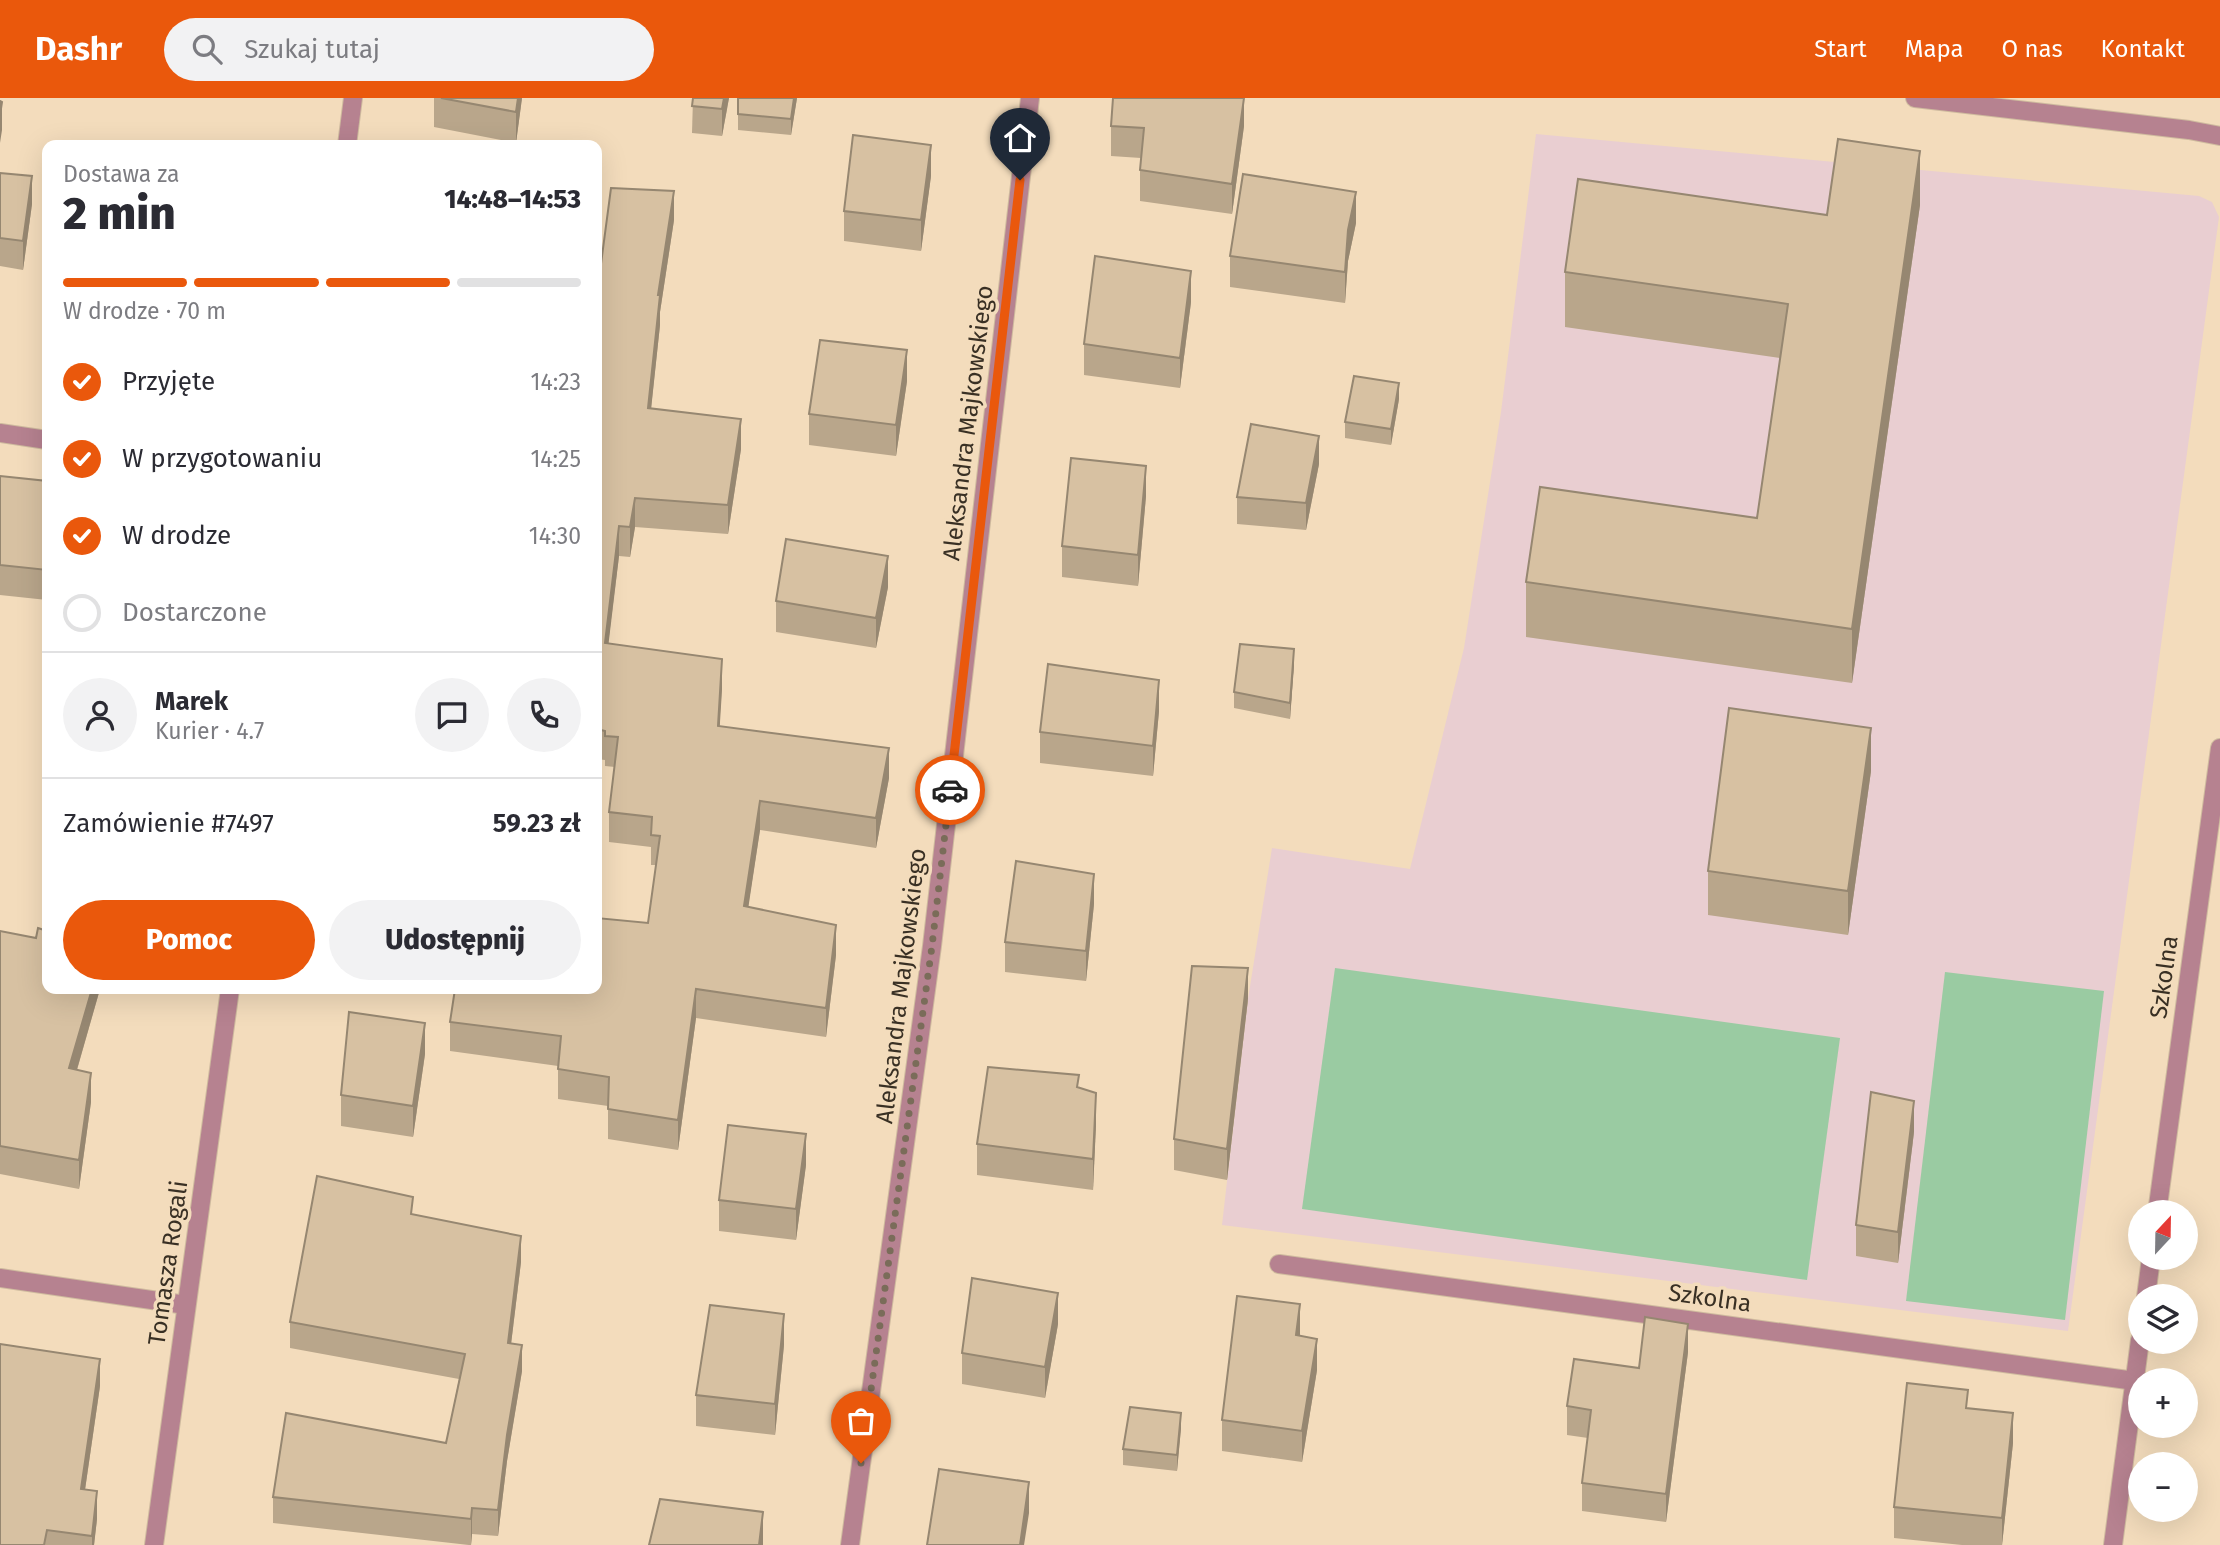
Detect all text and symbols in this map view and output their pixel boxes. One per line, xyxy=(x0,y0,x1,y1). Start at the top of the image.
search box xyxy=(164,18,654,81)
text: Dashr xyxy=(35,29,122,69)
icon: search xyxy=(188,30,226,68)
text: Szukaj tutaj xyxy=(244,34,380,65)
text: Start xyxy=(1814,35,1867,63)
text: Mapa xyxy=(1905,35,1964,63)
text: O nas xyxy=(2002,35,2063,63)
text: Kontakt xyxy=(2101,35,2185,63)
pin xyxy=(990,108,1050,180)
icon: home xyxy=(1001,119,1039,157)
text: Dostawa za xyxy=(63,160,180,188)
text: 14:48–14:53 xyxy=(444,184,581,215)
text: 2 min xyxy=(63,186,176,241)
street label: Aleksandra Majkowskiego xyxy=(937,284,999,562)
text: W drodze · 70 m xyxy=(63,297,226,325)
icon: check xyxy=(63,363,101,401)
text: Przyjęte xyxy=(122,366,215,397)
text: 14:23 xyxy=(531,368,581,396)
icon: check xyxy=(63,440,101,478)
text: W przygotowaniu xyxy=(122,443,322,474)
text: 14:25 xyxy=(530,445,581,473)
icon: check xyxy=(63,517,101,555)
text: W drodze xyxy=(122,520,231,551)
text: 14:30 xyxy=(529,522,581,550)
text: Dostarczone xyxy=(122,597,267,628)
button: person xyxy=(63,678,137,752)
button: chat xyxy=(415,678,489,752)
button: phone xyxy=(507,678,581,752)
text: Marek xyxy=(155,686,228,717)
text: Kurier · 4.7 xyxy=(155,717,264,745)
courier xyxy=(915,755,985,825)
icon: car xyxy=(931,771,969,809)
text: Zamówienie #7497 xyxy=(63,808,274,839)
text: 59.23 zł xyxy=(493,808,581,839)
street label: Aleksandra Majkowskiego xyxy=(870,847,932,1125)
button: Pomoc xyxy=(63,900,315,980)
button: Udostępnij xyxy=(329,900,581,980)
street label: Szkolna xyxy=(2144,934,2184,1020)
street label: Tomasza Rogali xyxy=(143,1179,193,1347)
north arrow xyxy=(2128,1200,2198,1270)
map controls xyxy=(2128,1200,2198,1522)
street label: Szkolna xyxy=(1667,1278,1753,1318)
button: layers xyxy=(2128,1284,2198,1354)
button: + xyxy=(2128,1368,2198,1438)
pin xyxy=(831,1391,891,1463)
icon: bag xyxy=(842,1402,880,1440)
button: − xyxy=(2128,1452,2198,1522)

